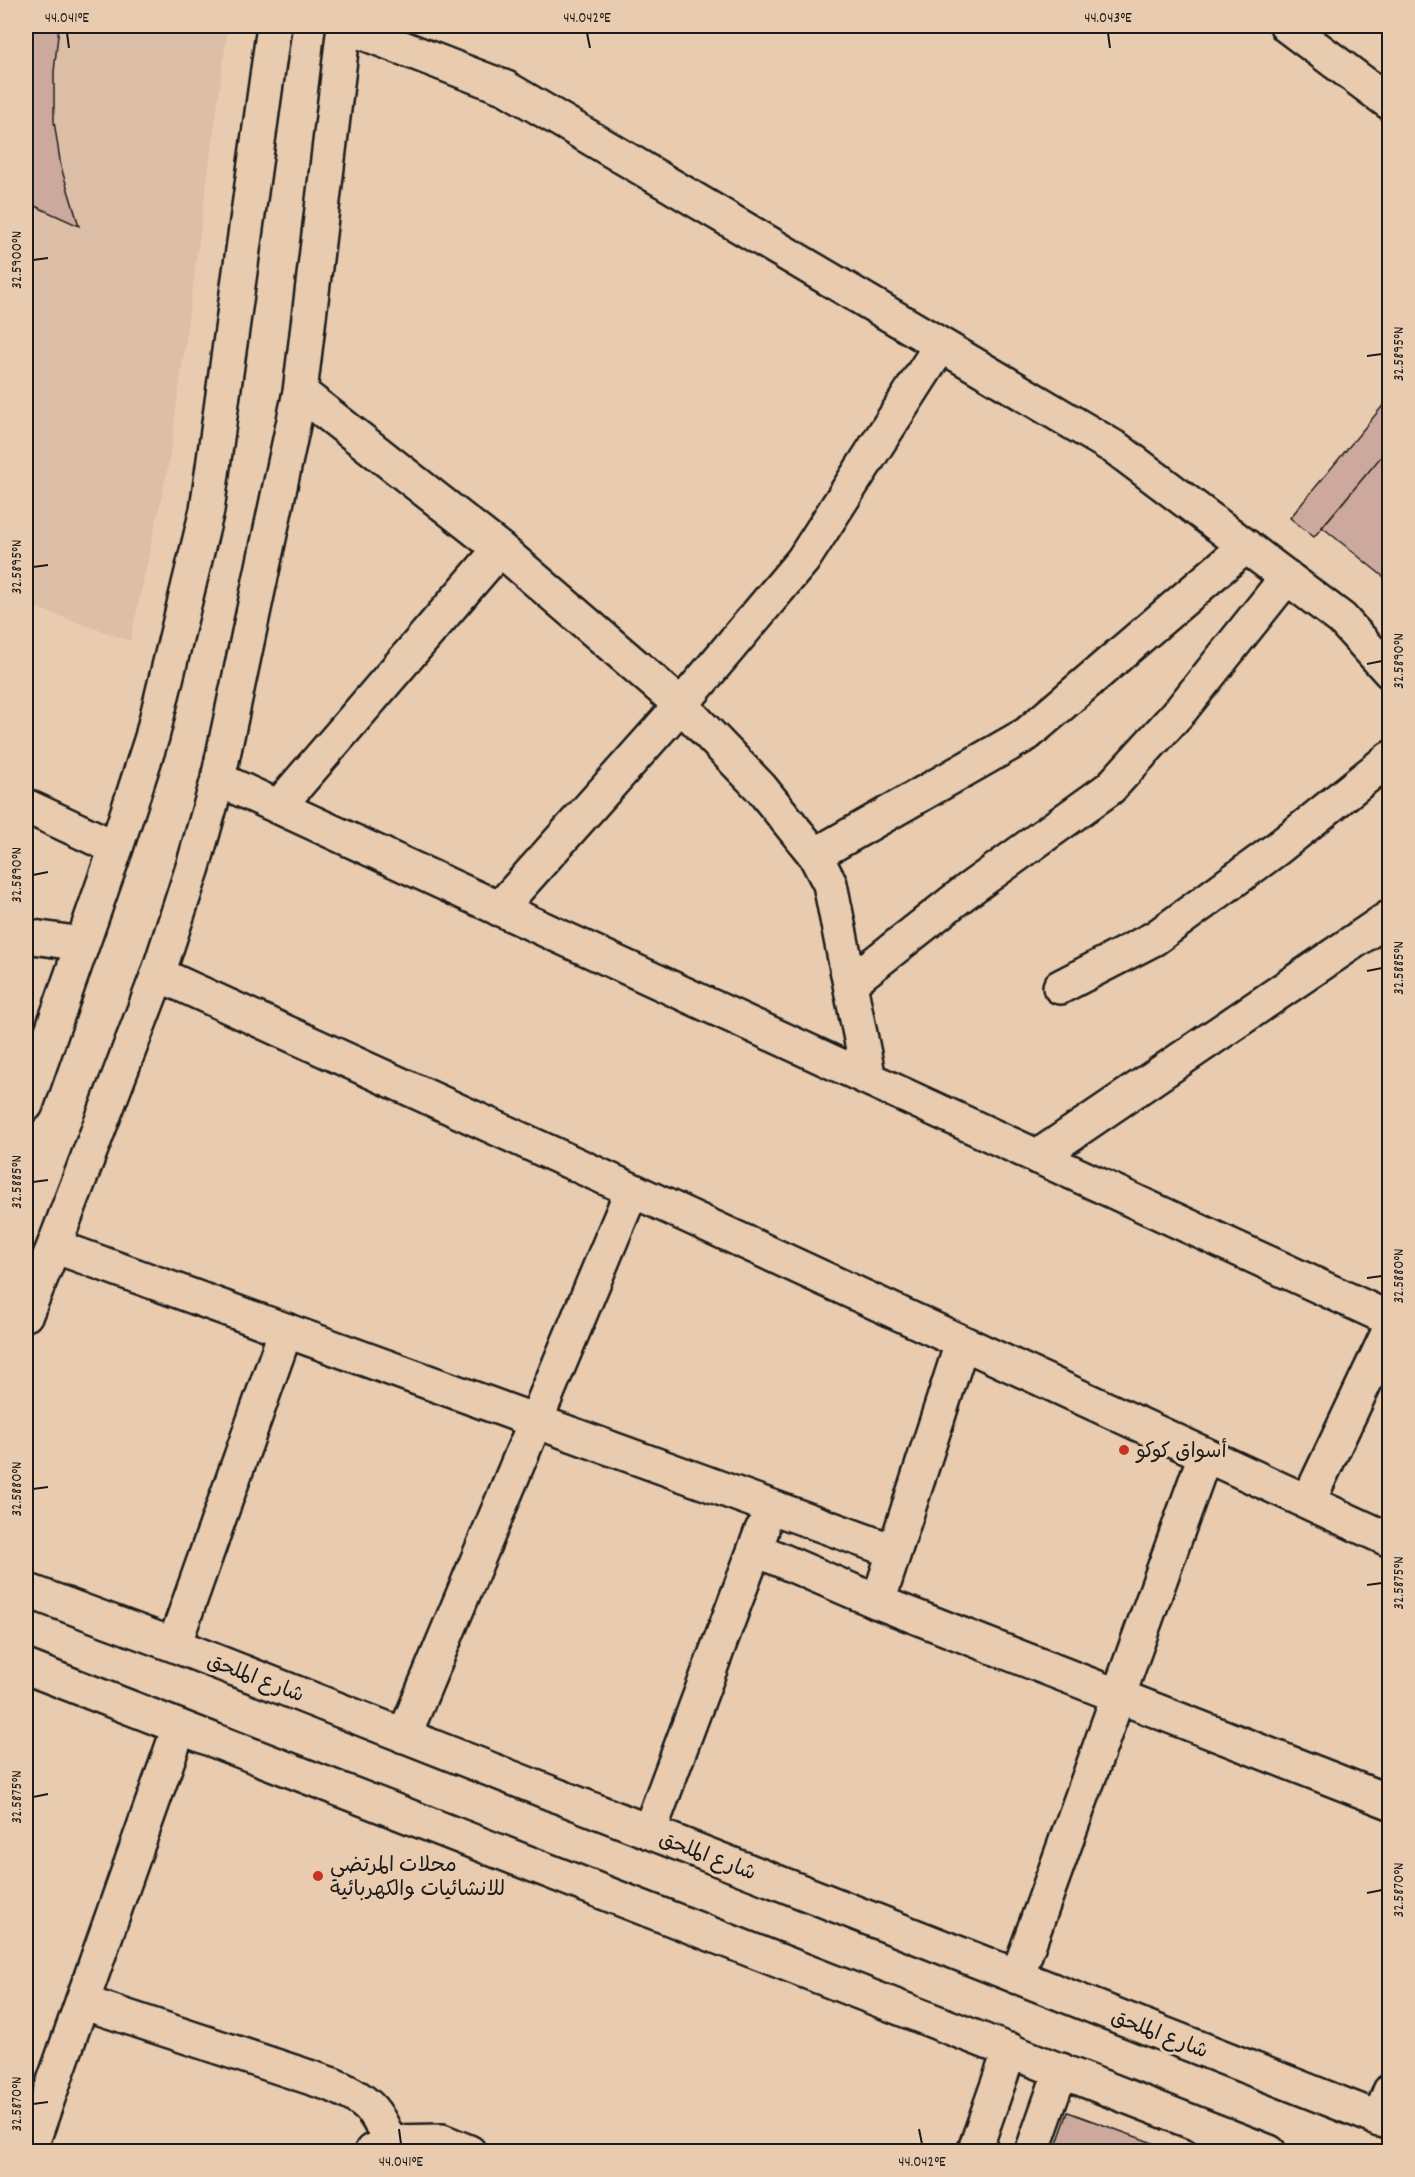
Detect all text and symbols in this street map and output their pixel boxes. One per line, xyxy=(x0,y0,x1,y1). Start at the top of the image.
text: 44.041°E xyxy=(45,8,89,30)
text: 44.042°E xyxy=(563,8,611,30)
text: 44.043°E xyxy=(1084,8,1132,30)
text: 32.5900°N xyxy=(7,231,29,289)
text: 32.5895°N xyxy=(1389,327,1411,381)
text: 32.5895°N xyxy=(7,540,29,594)
text: 32.5890°N xyxy=(1389,633,1411,689)
text: 32.5890°N xyxy=(7,847,29,903)
text: 32.5885°N xyxy=(1389,941,1411,995)
text: 32.5885°N xyxy=(7,1155,29,1209)
text: 32.5880°N xyxy=(1389,1248,1411,1304)
place label: أسواق كوكو xyxy=(1135,1438,1227,1468)
marker: أسواق كوكو xyxy=(1117,1443,1131,1457)
text: 32.5880°N xyxy=(7,1461,29,1517)
text: 32.5875°N xyxy=(1389,1556,1411,1610)
street label: شارع الملحق xyxy=(202,1648,308,1712)
text: 32.5875°N xyxy=(7,1770,29,1824)
street label: شارع الملحق xyxy=(654,1826,760,1890)
place label: محلات المرتضى للانشائيات والكهربائية xyxy=(330,1852,505,1906)
text: 32.5870°N xyxy=(1389,1863,1411,1917)
marker: محلات المرتضى للانشائيات والكهربائية xyxy=(311,1869,325,1883)
street label: شارع الملحق xyxy=(1106,2004,1212,2068)
text: 32.5870°N xyxy=(7,2077,29,2131)
text: 44.041°E xyxy=(379,2152,423,2174)
text: 44.042°E xyxy=(898,2152,946,2174)

